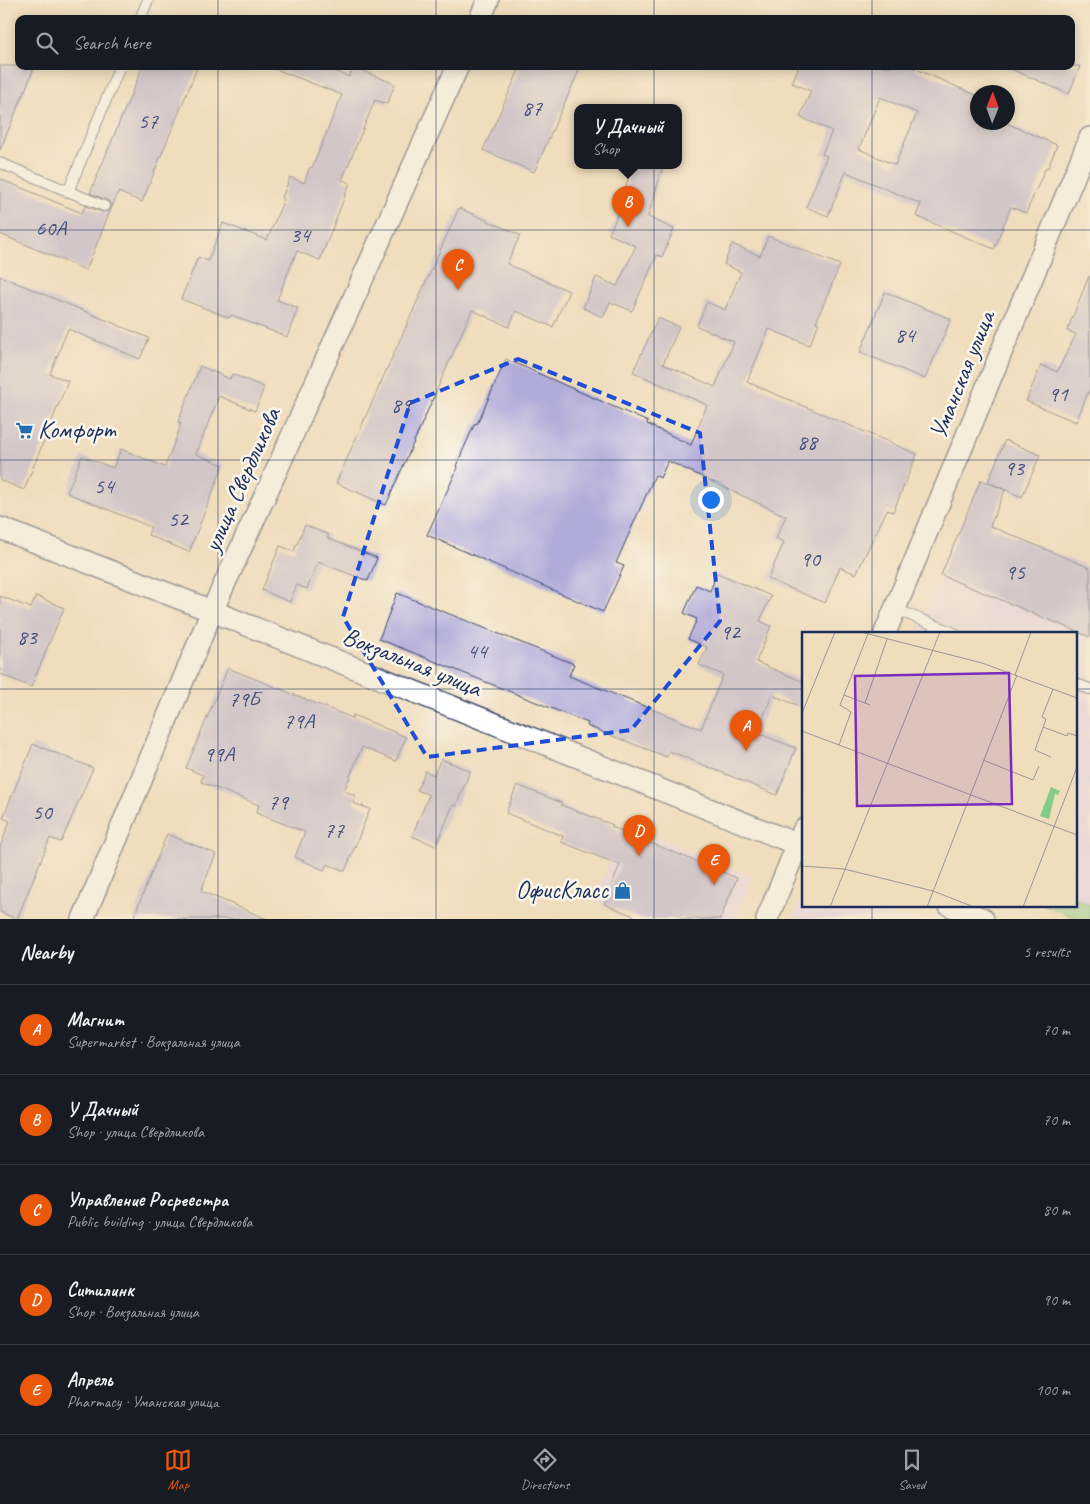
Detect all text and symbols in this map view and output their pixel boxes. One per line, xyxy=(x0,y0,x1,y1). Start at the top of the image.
search box xyxy=(15,15,1075,70)
icon: search xyxy=(33,29,61,57)
text: Search here xyxy=(73,31,150,55)
north arrow xyxy=(970,85,1015,130)
house number: 87 xyxy=(522,94,543,122)
popup xyxy=(574,104,682,169)
house number: 57 xyxy=(138,107,159,135)
text: У Дачный xyxy=(592,115,664,139)
text: Shop xyxy=(592,139,620,159)
pin: B xyxy=(612,186,644,227)
house number: 60А xyxy=(36,214,67,242)
house number: 34 xyxy=(290,221,312,249)
pin: C xyxy=(442,249,474,290)
street label: Уманская улица xyxy=(922,304,1003,444)
house number: 84 xyxy=(895,321,917,349)
house number: 91 xyxy=(1048,380,1069,408)
house number: 89 xyxy=(391,391,413,419)
street label: улица Свердликова xyxy=(195,401,289,559)
place label: Комфорт xyxy=(38,414,117,446)
supermarket icon: Комфорт xyxy=(14,420,34,440)
house number: 88 xyxy=(797,428,819,456)
house number: 93 xyxy=(1004,454,1026,482)
house number: 54 xyxy=(94,472,116,500)
your location xyxy=(698,487,724,513)
house number: 52 xyxy=(168,505,190,533)
house number: 90 xyxy=(800,545,822,573)
house number: 95 xyxy=(1005,558,1026,586)
house number: 92 xyxy=(720,618,742,646)
street label: Вокзальная улица xyxy=(338,620,488,705)
house number: 83 xyxy=(17,623,39,651)
inset map xyxy=(802,632,1078,906)
house number: 44 xyxy=(467,637,489,665)
house number: 79Б xyxy=(229,685,263,713)
house number: 79А xyxy=(284,707,315,735)
pin: A xyxy=(730,710,762,751)
house number: 99А xyxy=(204,740,235,768)
house number: 79 xyxy=(268,788,290,816)
house number: 50 xyxy=(32,798,54,826)
pin: D xyxy=(623,815,655,856)
house number: 77 xyxy=(324,816,345,844)
pin: E xyxy=(698,844,730,885)
place label: ОфисКласс xyxy=(516,874,609,906)
shop icon: ОфисКласс xyxy=(612,880,632,900)
text: Nearby xyxy=(20,939,73,965)
text: 5 results xyxy=(1023,942,1070,962)
text: Магнит xyxy=(67,1008,124,1032)
text: A xyxy=(32,1020,40,1040)
text: 70 m xyxy=(1043,1020,1070,1040)
text: Supermarket · Вокзальная улица xyxy=(67,1032,240,1052)
text: У Дачный xyxy=(67,1098,138,1122)
text: B xyxy=(32,1110,40,1130)
text: 70 m xyxy=(1043,1110,1070,1130)
text: Shop · улица Свердликова xyxy=(67,1122,204,1142)
text: Управление Росреестра xyxy=(67,1188,228,1212)
text: C xyxy=(32,1200,40,1220)
text: 80 m xyxy=(1043,1200,1070,1220)
text: Public building · улица Свердликова xyxy=(67,1212,253,1232)
text: Ситилинк xyxy=(67,1278,133,1302)
text: D xyxy=(31,1290,41,1310)
text: 90 m xyxy=(1043,1290,1070,1310)
text: Shop · Вокзальная улица xyxy=(67,1302,199,1322)
text: Апрель xyxy=(67,1368,113,1392)
text: E xyxy=(32,1380,40,1400)
text: 100 m xyxy=(1036,1380,1070,1400)
text: Pharmacy · Уманская улица xyxy=(67,1392,218,1412)
tab: Map xyxy=(164,1446,192,1493)
tab: Directions xyxy=(521,1446,569,1493)
tab: Saved xyxy=(898,1446,926,1493)

